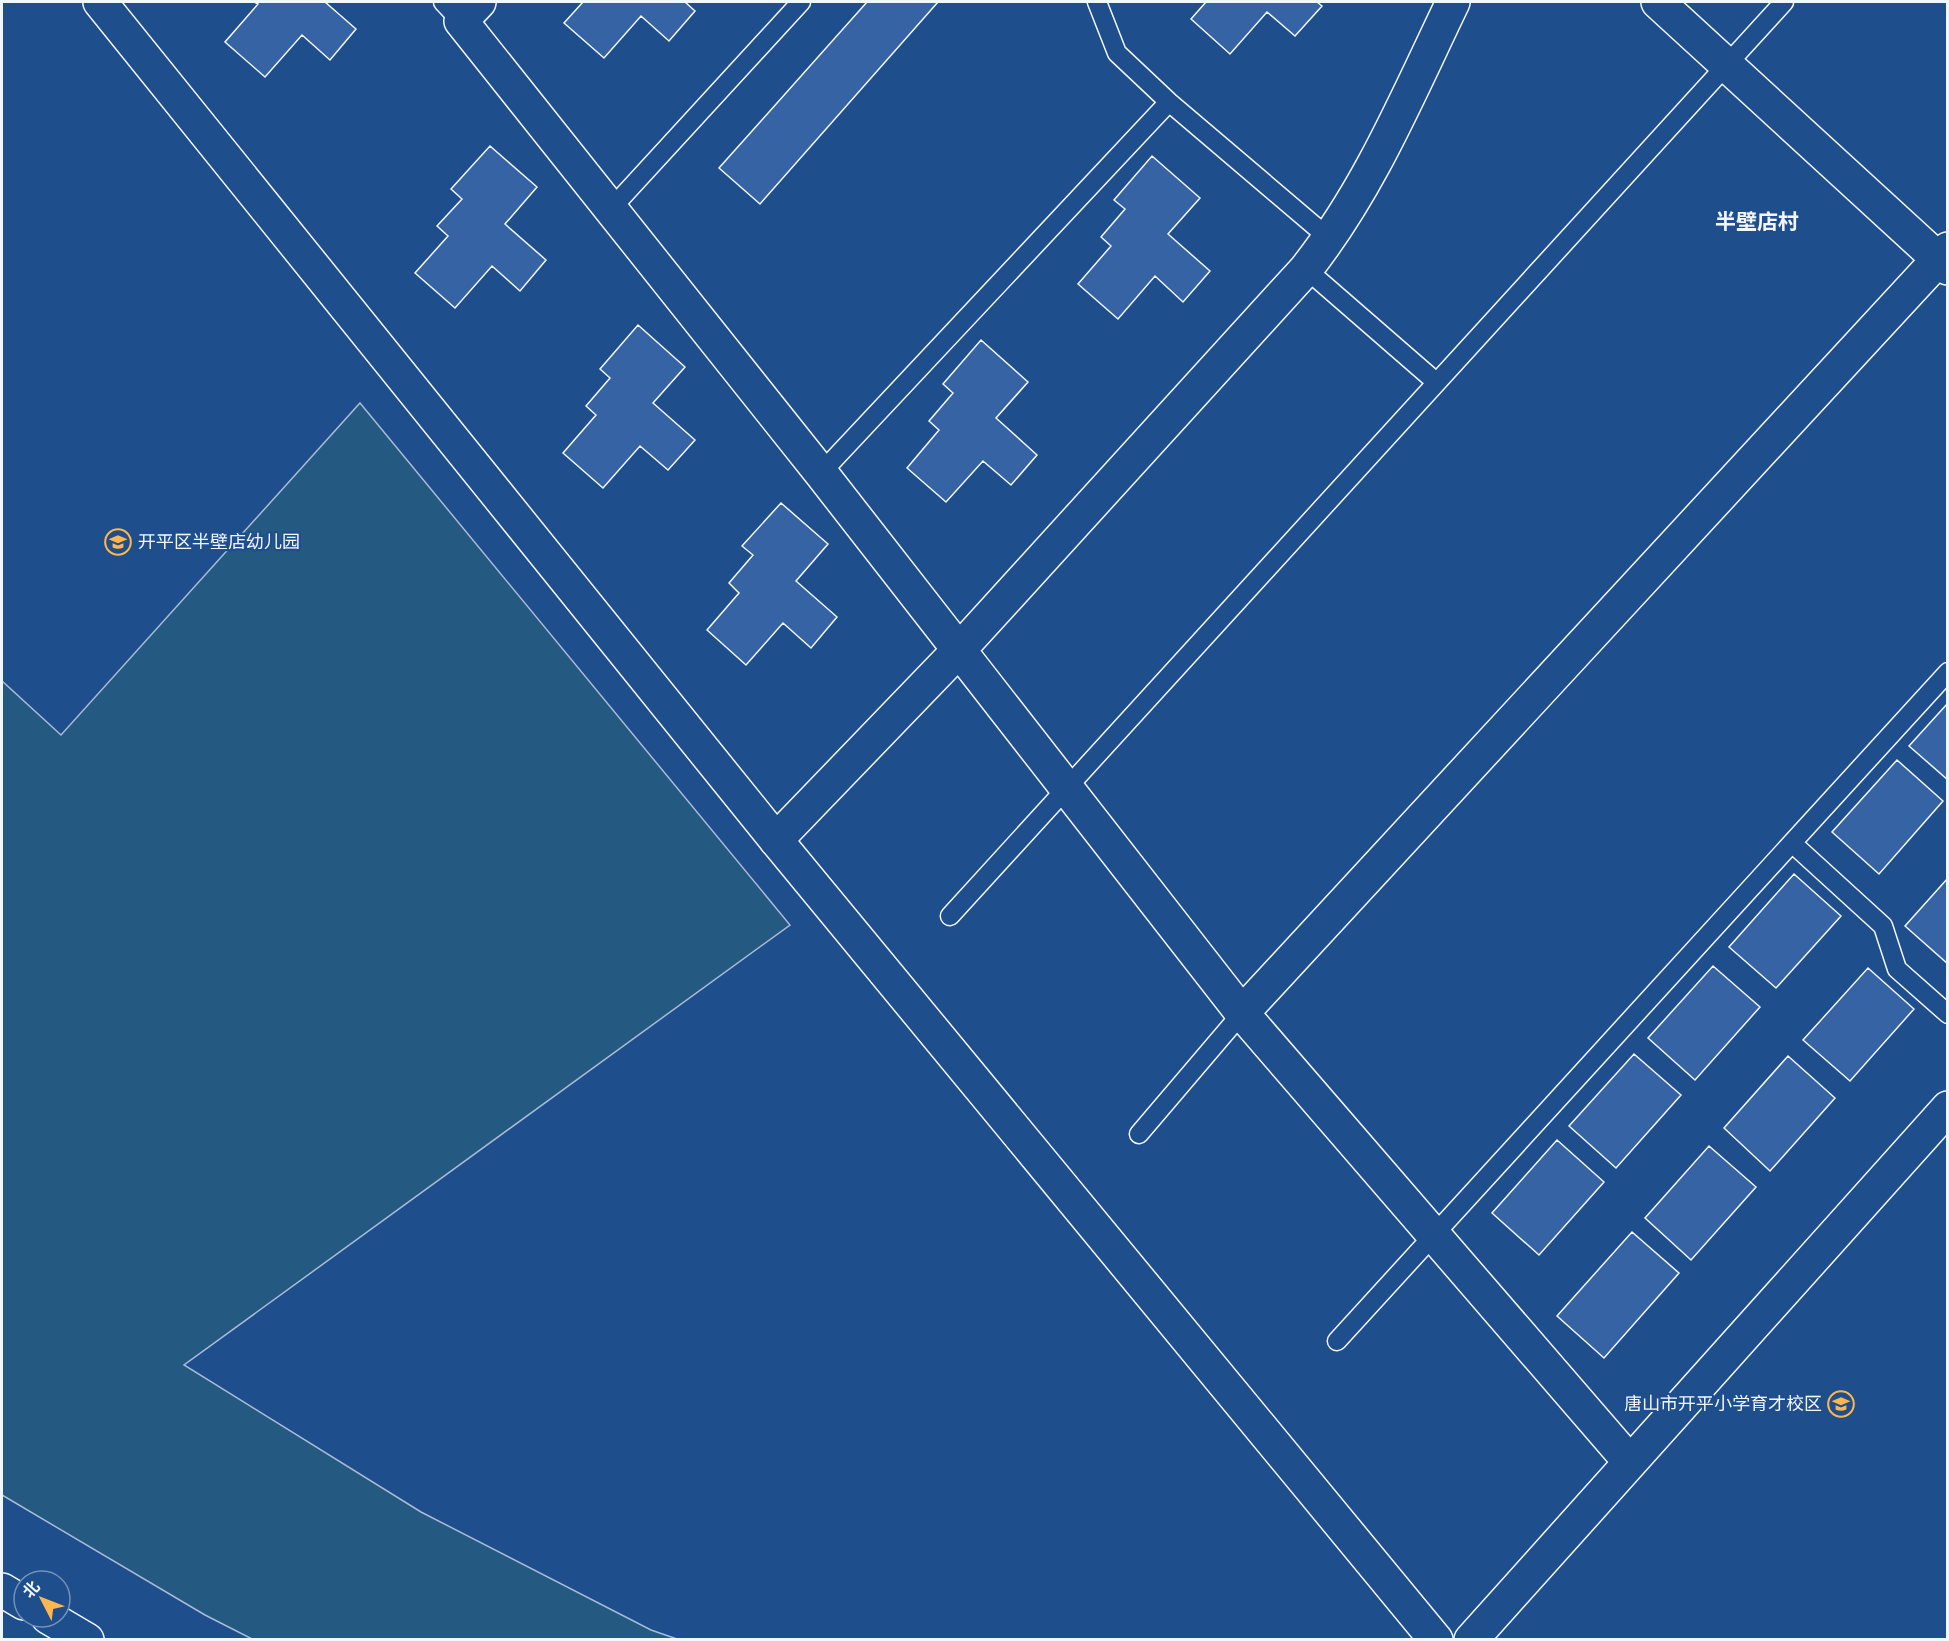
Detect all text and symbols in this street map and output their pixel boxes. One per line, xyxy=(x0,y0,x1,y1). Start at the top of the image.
district label: 半壁店村 xyxy=(1715,208,1799,236)
school or university icon: 开平区半壁店幼儿园 xyxy=(103,527,133,557)
place label: 开平区半壁店幼儿园 xyxy=(138,530,300,554)
school or university icon: 唐山市开平小学育才校区 xyxy=(1826,1389,1856,1419)
place label: 唐山市开平小学育才校区 xyxy=(1624,1392,1822,1416)
north arrow xyxy=(12,1569,72,1629)
text: 北 xyxy=(18,1576,45,1603)

